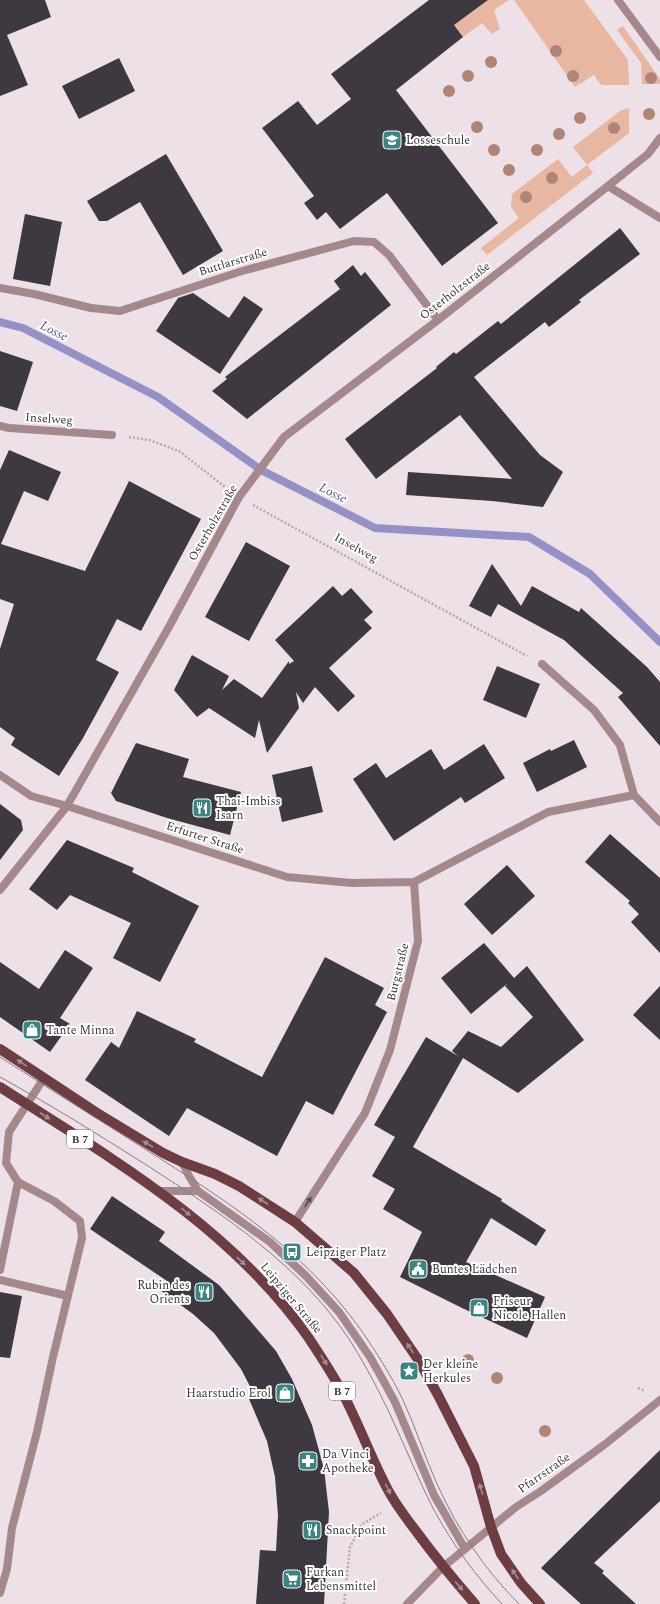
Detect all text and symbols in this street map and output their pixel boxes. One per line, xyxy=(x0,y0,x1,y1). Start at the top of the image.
school or university icon: Losseschule xyxy=(381,129,403,151)
place label: Losseschule xyxy=(406,131,470,150)
street label: Buttlarstraße xyxy=(197,243,270,281)
street label: Osterholzstraße xyxy=(415,257,495,325)
water label: Losse xyxy=(37,315,72,347)
street label: Inselweg xyxy=(25,408,73,430)
water label: Losse xyxy=(316,477,351,509)
street label: Osterholzstraße xyxy=(183,481,243,565)
street label: Inselweg xyxy=(331,528,381,568)
place label: Thai-Imbiss Isarn xyxy=(216,792,281,825)
restaurant icon: Thai-Imbiss Isarn xyxy=(191,797,213,819)
street label: Erfurter Straße xyxy=(164,816,247,860)
street label: Burgstraße xyxy=(382,941,414,1003)
shop icon: Tante Minna xyxy=(21,1019,43,1041)
place label: Tante Minna xyxy=(46,1021,115,1040)
one-way arrow xyxy=(17,1059,27,1067)
one-way arrow xyxy=(40,1112,50,1120)
road number: B 7 xyxy=(67,1130,93,1148)
one-way arrow xyxy=(143,1140,153,1148)
one-way arrow xyxy=(305,1196,312,1208)
one-way arrow xyxy=(258,1197,268,1205)
one-way arrow xyxy=(181,1207,192,1216)
bus stop icon: Leipziger Platz xyxy=(281,1241,303,1263)
place label: Leipziger Platz xyxy=(306,1243,386,1262)
one-way arrow xyxy=(236,1256,246,1265)
street label: Leipziger Straße xyxy=(255,1258,327,1338)
public building icon: Buntes Lädchen xyxy=(407,1258,429,1280)
place label: Buntes Lädchen xyxy=(432,1260,518,1279)
place label: Rubin des Orients xyxy=(137,1276,190,1309)
restaurant icon: Rubin des Orients xyxy=(193,1281,215,1303)
place label: Friseur Nicole Hallen xyxy=(493,1292,566,1325)
shop icon: Friseur Nicole Hallen xyxy=(468,1297,490,1319)
one-way arrow xyxy=(407,1343,414,1354)
one-way arrow xyxy=(320,1354,327,1366)
place label: Der kleine Herkules xyxy=(423,1355,479,1388)
place icon: Der kleine Herkules xyxy=(398,1360,420,1382)
shop icon: Haarstudio Erol xyxy=(274,1382,296,1404)
road number: B 7 xyxy=(329,1382,355,1400)
place label: Haarstudio Erol xyxy=(186,1384,271,1403)
place label: Da Vinci Apotheke xyxy=(322,1445,374,1478)
street label: Pfarrstraße xyxy=(514,1448,574,1498)
pharmacy icon: Da Vinci Apotheke xyxy=(297,1450,319,1472)
one-way arrow xyxy=(384,1483,391,1495)
one-way arrow xyxy=(478,1483,484,1495)
restaurant icon: Snackpoint xyxy=(301,1519,323,1541)
place label: Snackpoint xyxy=(326,1521,386,1540)
place label: Furkan Lebensmittel xyxy=(306,1563,376,1596)
supermarket icon: Furkan Lebensmittel xyxy=(281,1568,303,1590)
one-way arrow xyxy=(511,1569,519,1579)
one-way arrow xyxy=(454,1580,463,1591)

